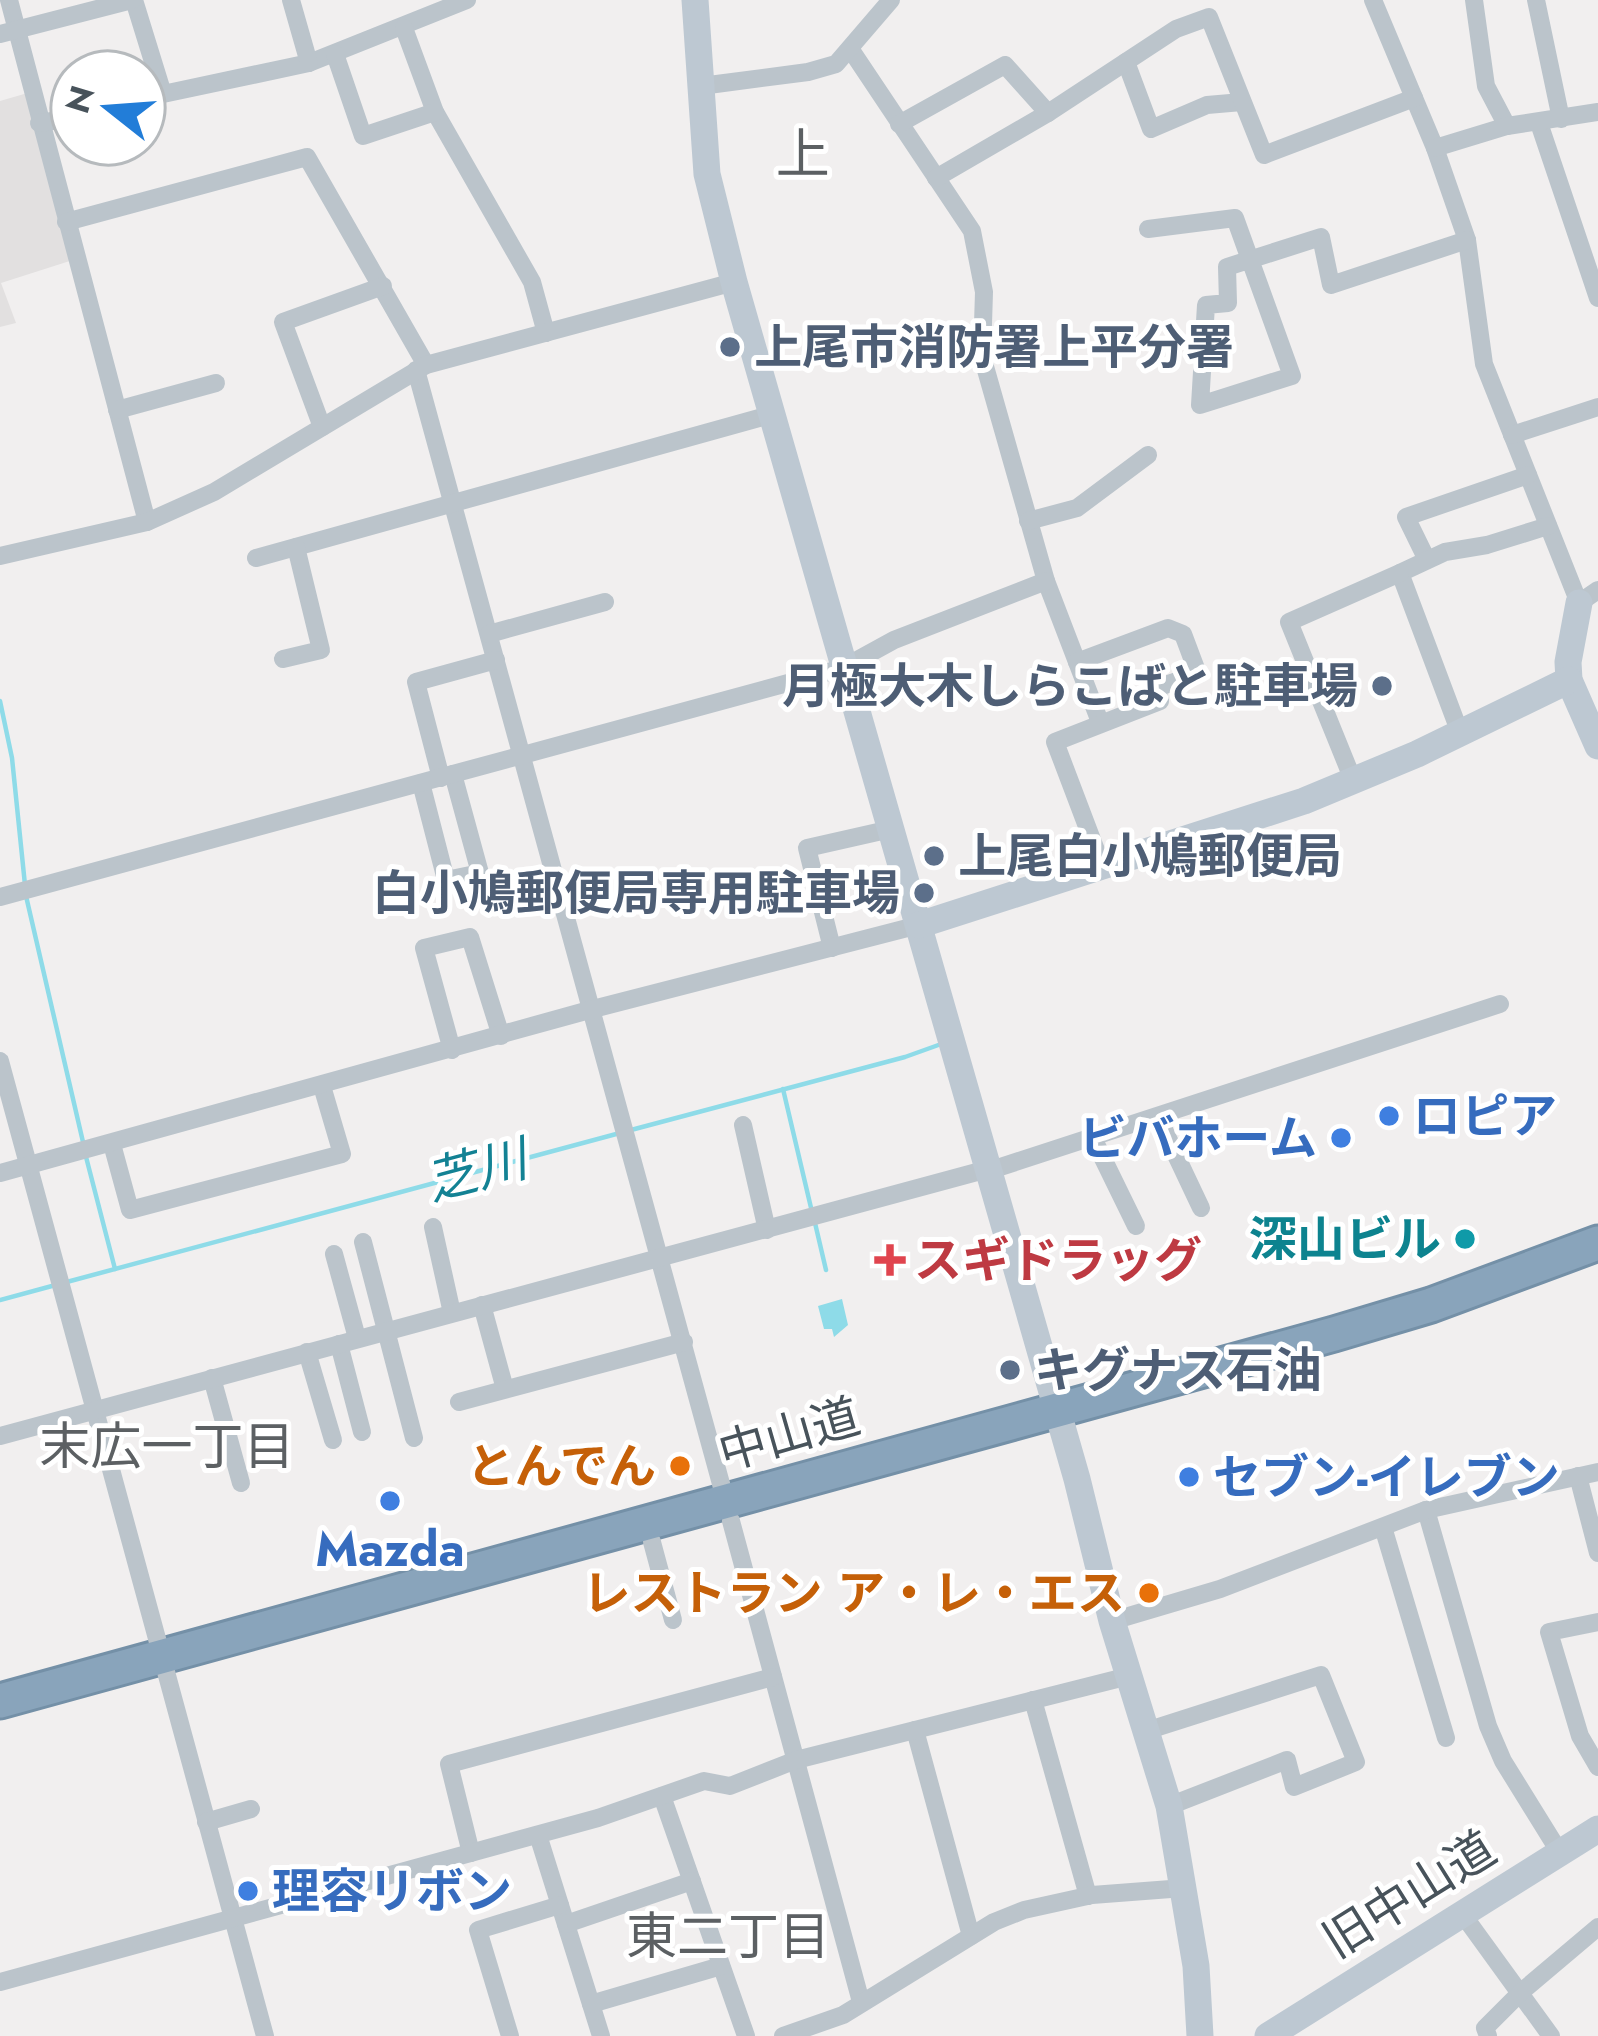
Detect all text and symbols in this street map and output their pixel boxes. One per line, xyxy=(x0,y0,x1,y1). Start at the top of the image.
north arrow xyxy=(48,48,168,168)
text: N xyxy=(53,80,106,119)
district label: 上 xyxy=(776,115,830,193)
place label: 上尾市消防署上平分署 xyxy=(754,313,1234,382)
marker: 上尾市消防署上平分署 xyxy=(717,334,743,360)
place label: 月極大木しらこばと駐車場 xyxy=(782,652,1358,721)
marker: 月極大木しらこばと駐車場 xyxy=(1369,673,1395,699)
place label: 上尾白小鳩郵便局 xyxy=(958,822,1342,891)
marker: 上尾白小鳩郵便局 xyxy=(921,843,947,869)
place label: 白小鳩郵便局専用駐車場 xyxy=(372,859,900,928)
marker: 白小鳩郵便局専用駐車場 xyxy=(911,880,937,906)
place label: ロピア xyxy=(1413,1082,1557,1151)
marker: ロピア xyxy=(1376,1103,1402,1129)
place label: ビバホーム xyxy=(1078,1104,1317,1173)
water label: 芝川 xyxy=(417,1120,540,1219)
marker: ビバホーム xyxy=(1328,1125,1354,1151)
place label: 深山ビル xyxy=(1249,1205,1441,1274)
place label: スギドラッグ xyxy=(914,1226,1202,1295)
marker: 深山ビル xyxy=(1452,1226,1478,1252)
marker: スギドラッグ xyxy=(877,1247,903,1273)
place label: キグナス石油 xyxy=(1034,1336,1322,1405)
marker: キグナス石油 xyxy=(997,1357,1023,1383)
street label: 中山道 xyxy=(710,1381,868,1487)
district label: 末広一丁目 xyxy=(39,1409,295,1483)
place label: とんでん xyxy=(466,1432,656,1501)
place label: セブン-イレブン xyxy=(1213,1443,1560,1512)
marker: とんでん xyxy=(667,1453,693,1479)
marker: セブン-イレブン xyxy=(1176,1464,1202,1490)
marker: Mazda xyxy=(377,1488,403,1514)
place label: Mazda xyxy=(315,1515,465,1584)
place label: レストラン ア・レ・エス xyxy=(583,1559,1125,1628)
marker: レストラン ア・レ・エス xyxy=(1136,1580,1162,1606)
street label: 旧中山道 xyxy=(1310,1814,1509,1975)
place label: 理容リボン xyxy=(272,1857,512,1926)
marker: 理容リボン xyxy=(235,1878,261,1904)
district label: 東二丁目 xyxy=(626,1899,830,1973)

